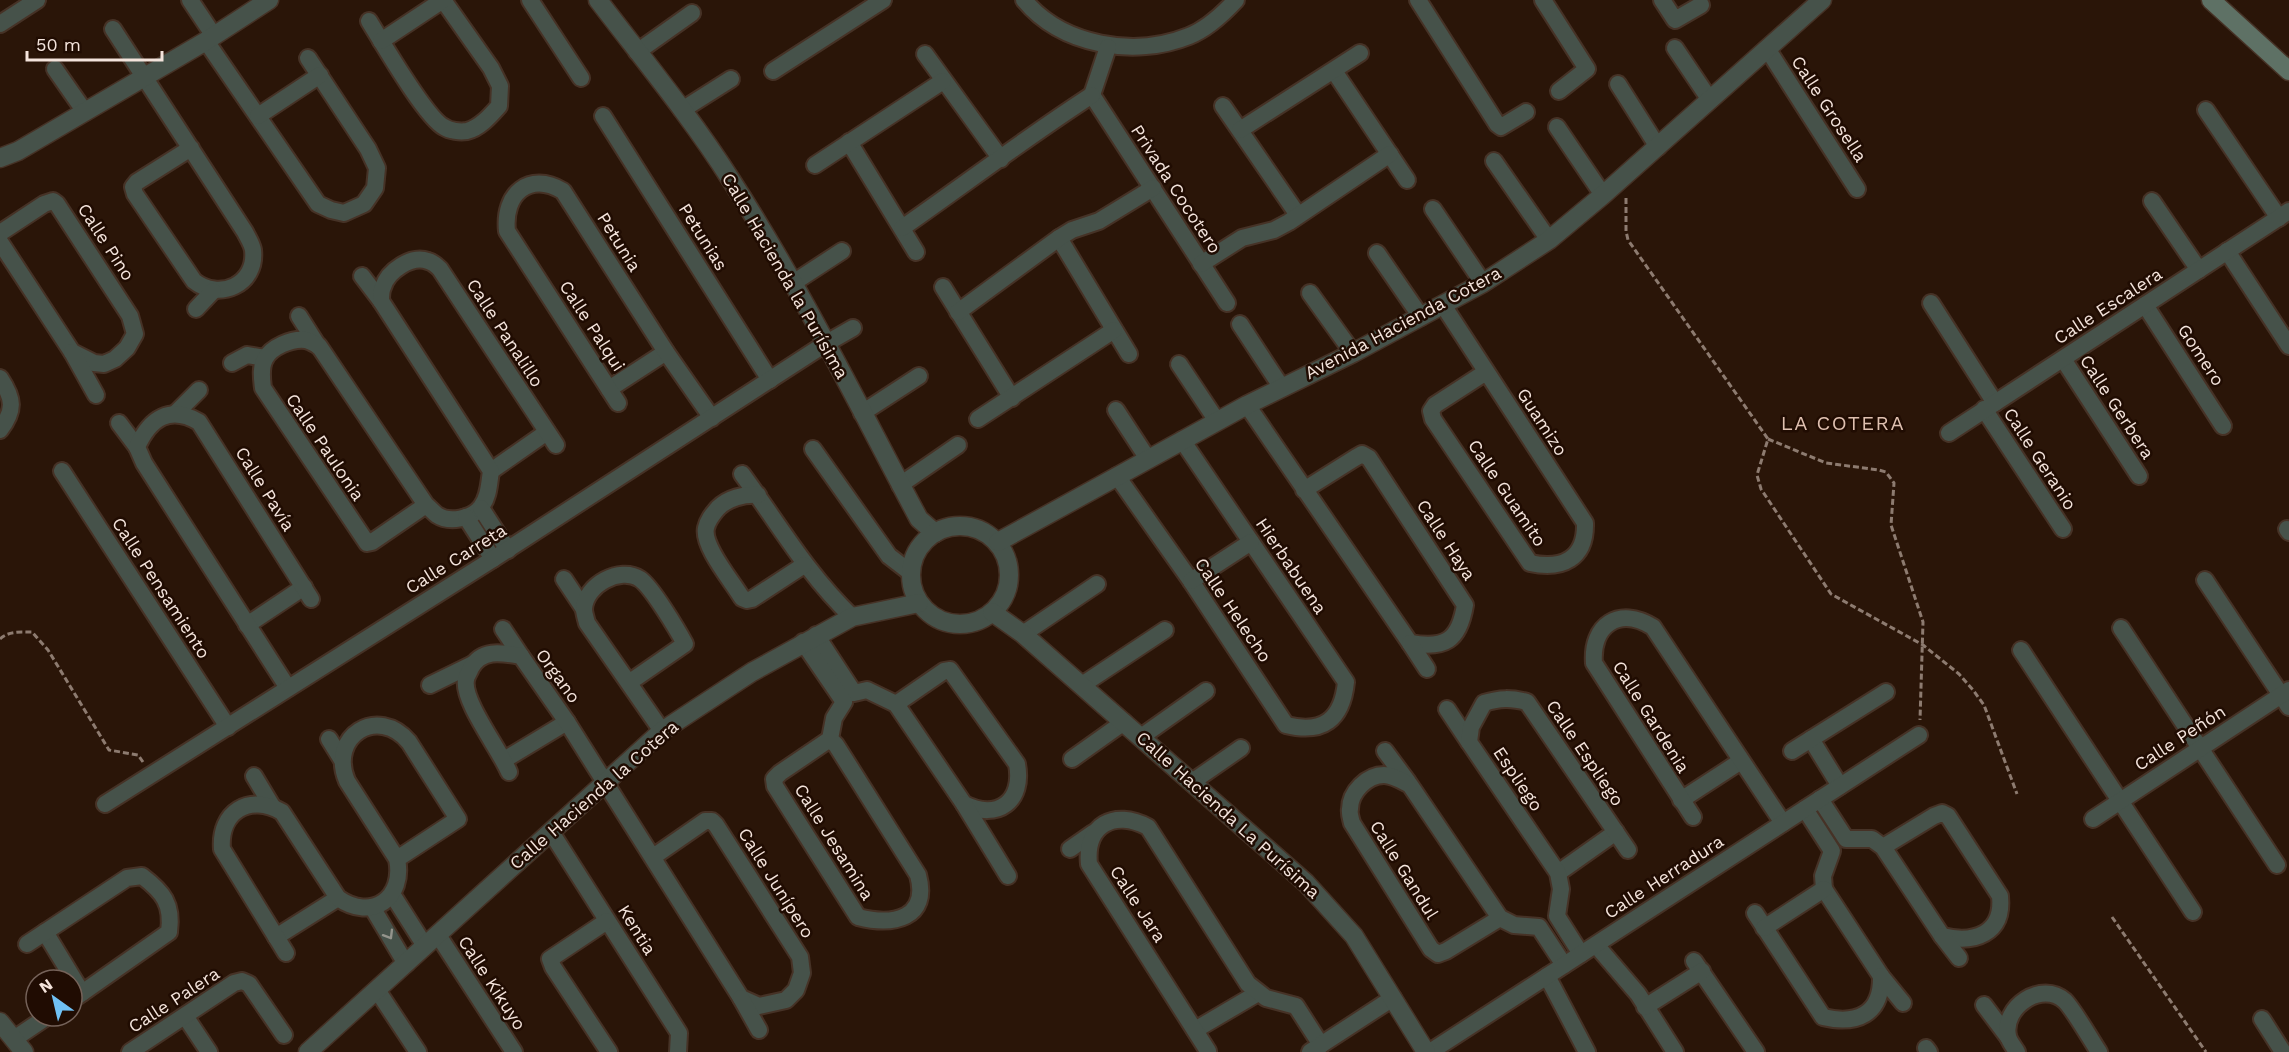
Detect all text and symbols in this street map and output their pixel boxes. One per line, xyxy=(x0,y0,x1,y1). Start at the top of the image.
scale bar xyxy=(27,24,162,62)
text: 50 m xyxy=(36,34,81,55)
street label: Calle Grosella xyxy=(1787,52,1871,166)
street label: Privada Cocotero xyxy=(1127,120,1226,257)
street label: Calle Hacienda la Purísima xyxy=(718,169,853,382)
street label: Calle Pino xyxy=(74,199,139,284)
street label: Petunias xyxy=(675,199,732,274)
street label: Petunia xyxy=(593,208,646,275)
street label: Avenida Hacienda Cotera xyxy=(1301,262,1504,383)
street label: Calle Escalera xyxy=(2050,263,2166,348)
street label: Calle Panalillo xyxy=(463,275,548,391)
street label: Calle Palqui xyxy=(555,276,630,375)
street label: Gomero xyxy=(2174,320,2229,389)
street label: Calle Gerbera xyxy=(2076,351,2159,463)
street label: Guamizo xyxy=(1513,384,1572,460)
street label: Calle Paulonia xyxy=(282,389,369,504)
street label: Calle Geranio xyxy=(2000,404,2081,514)
district label: LA COTERA xyxy=(1781,411,1905,435)
street label: Calle Guamito xyxy=(1464,435,1551,550)
street label: Calle Pavía xyxy=(231,443,300,535)
street label: Calle Haya xyxy=(1413,495,1480,584)
street label: Calle Pensamiento xyxy=(108,513,215,662)
street label: Hierbabuena xyxy=(1252,514,1331,618)
street label: Calle Carreta xyxy=(401,519,510,598)
street label: Calle Helecho xyxy=(1191,554,1276,666)
street label: Organo xyxy=(532,644,585,707)
street label: Calle Gardenia xyxy=(1609,657,1694,777)
street label: Calle Espliego xyxy=(1542,696,1629,810)
street label: Calle Peñón xyxy=(2130,700,2229,775)
street label: Calle Hacienda la Cotera xyxy=(505,716,682,874)
street label: Calle Hacienda La Purísima xyxy=(1132,727,1324,903)
street label: Espliego xyxy=(1489,742,1548,815)
street label: Calle Jesamina xyxy=(790,780,879,904)
street label: Calle Gandul xyxy=(1366,817,1443,923)
street label: Calle Junípero xyxy=(734,824,819,942)
street label: Calle Herradura xyxy=(1600,830,1727,923)
street label: Calle Jara xyxy=(1106,862,1171,946)
street label: Kentia xyxy=(614,901,661,959)
one-way arrow xyxy=(382,929,394,939)
street label: Calle Kikuyo xyxy=(454,932,531,1034)
street label: Calle Palera xyxy=(124,962,223,1037)
north arrow xyxy=(24,968,84,1028)
text: N xyxy=(36,975,56,997)

